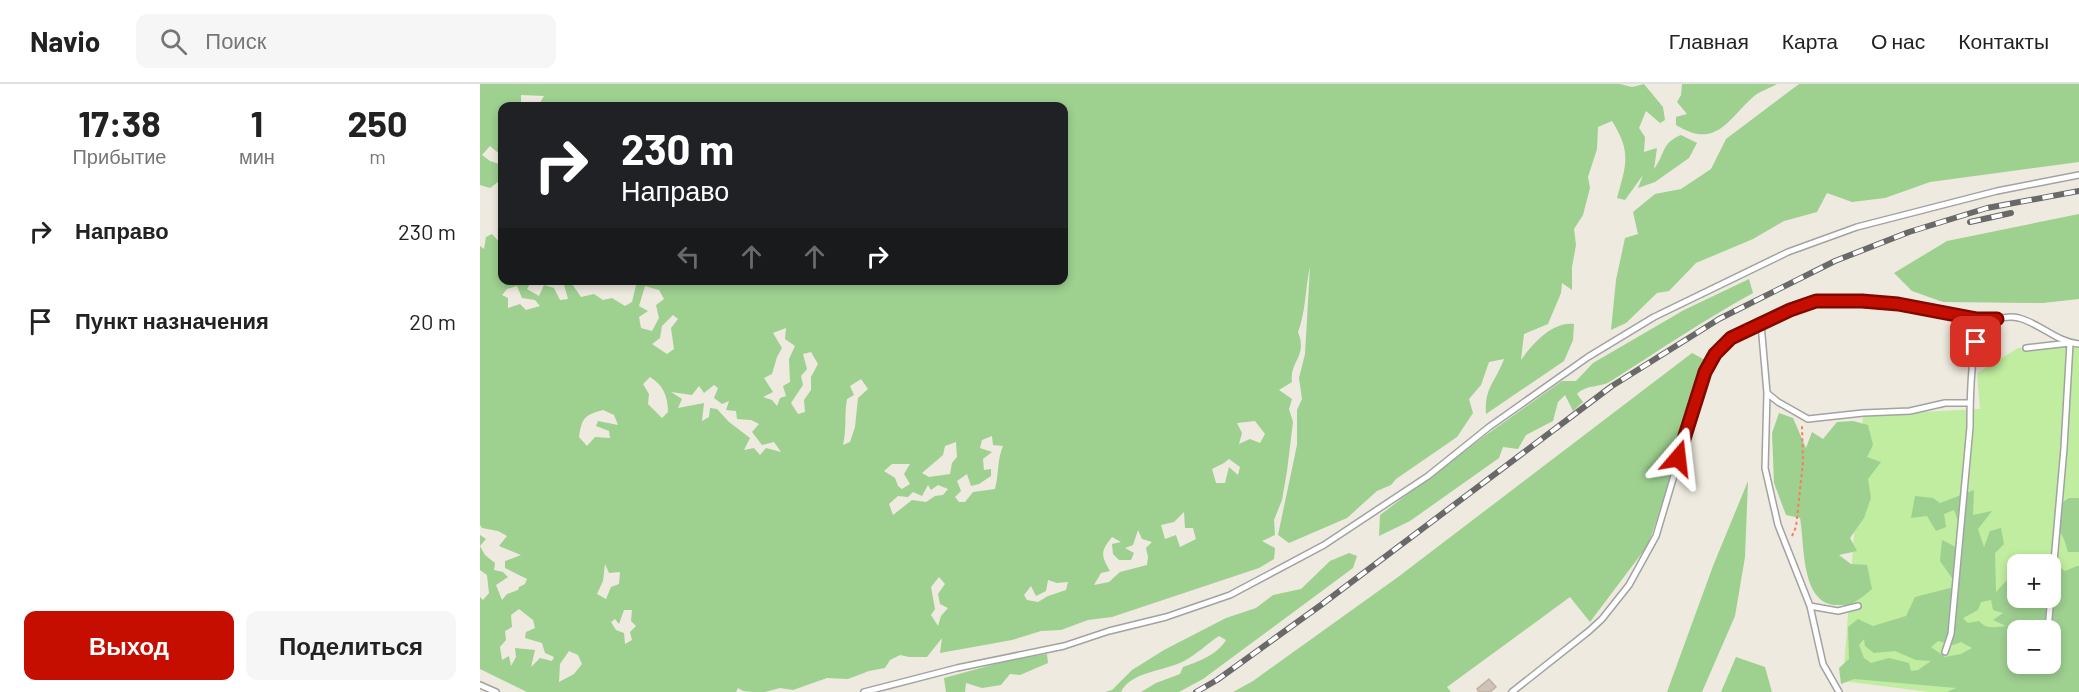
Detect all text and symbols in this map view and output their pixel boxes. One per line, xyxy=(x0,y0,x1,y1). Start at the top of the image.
search box xyxy=(136,14,556,68)
text: Navio xyxy=(30,24,100,58)
icon: search xyxy=(157,25,190,58)
text: Поиск xyxy=(205,27,266,53)
text: Главная xyxy=(1669,28,1749,53)
text: Карта xyxy=(1782,28,1838,53)
text: О нас xyxy=(1871,28,1925,53)
text: Контакты xyxy=(1958,28,2049,53)
text: 17:38 xyxy=(78,101,161,144)
text: 1 xyxy=(251,101,263,144)
text: 250 xyxy=(347,101,407,144)
text: 230 m xyxy=(621,123,734,173)
icon: right xyxy=(522,126,600,204)
text: Прибытие xyxy=(72,144,166,168)
text: мин xyxy=(239,144,275,168)
text: m xyxy=(369,144,386,168)
text: Направо xyxy=(621,174,729,206)
icon: right xyxy=(24,215,57,248)
text: Направо xyxy=(75,217,169,243)
text: 230 m xyxy=(398,218,456,244)
icon: left xyxy=(672,240,705,273)
icon: ahead xyxy=(735,240,768,273)
icon: ahead xyxy=(798,240,831,273)
icon: right xyxy=(861,240,894,273)
icon: arrive xyxy=(24,305,57,338)
text: Пункт назначения xyxy=(75,307,269,333)
text: 20 m xyxy=(409,308,456,334)
pin xyxy=(1950,316,2001,367)
icon: arrive xyxy=(1959,325,1992,358)
position arrow xyxy=(1646,426,1710,490)
map controls xyxy=(2007,554,2061,674)
button: + xyxy=(2007,554,2061,608)
button: Выход xyxy=(24,611,234,680)
button: Поделиться xyxy=(246,611,456,680)
button: − xyxy=(2007,620,2061,674)

